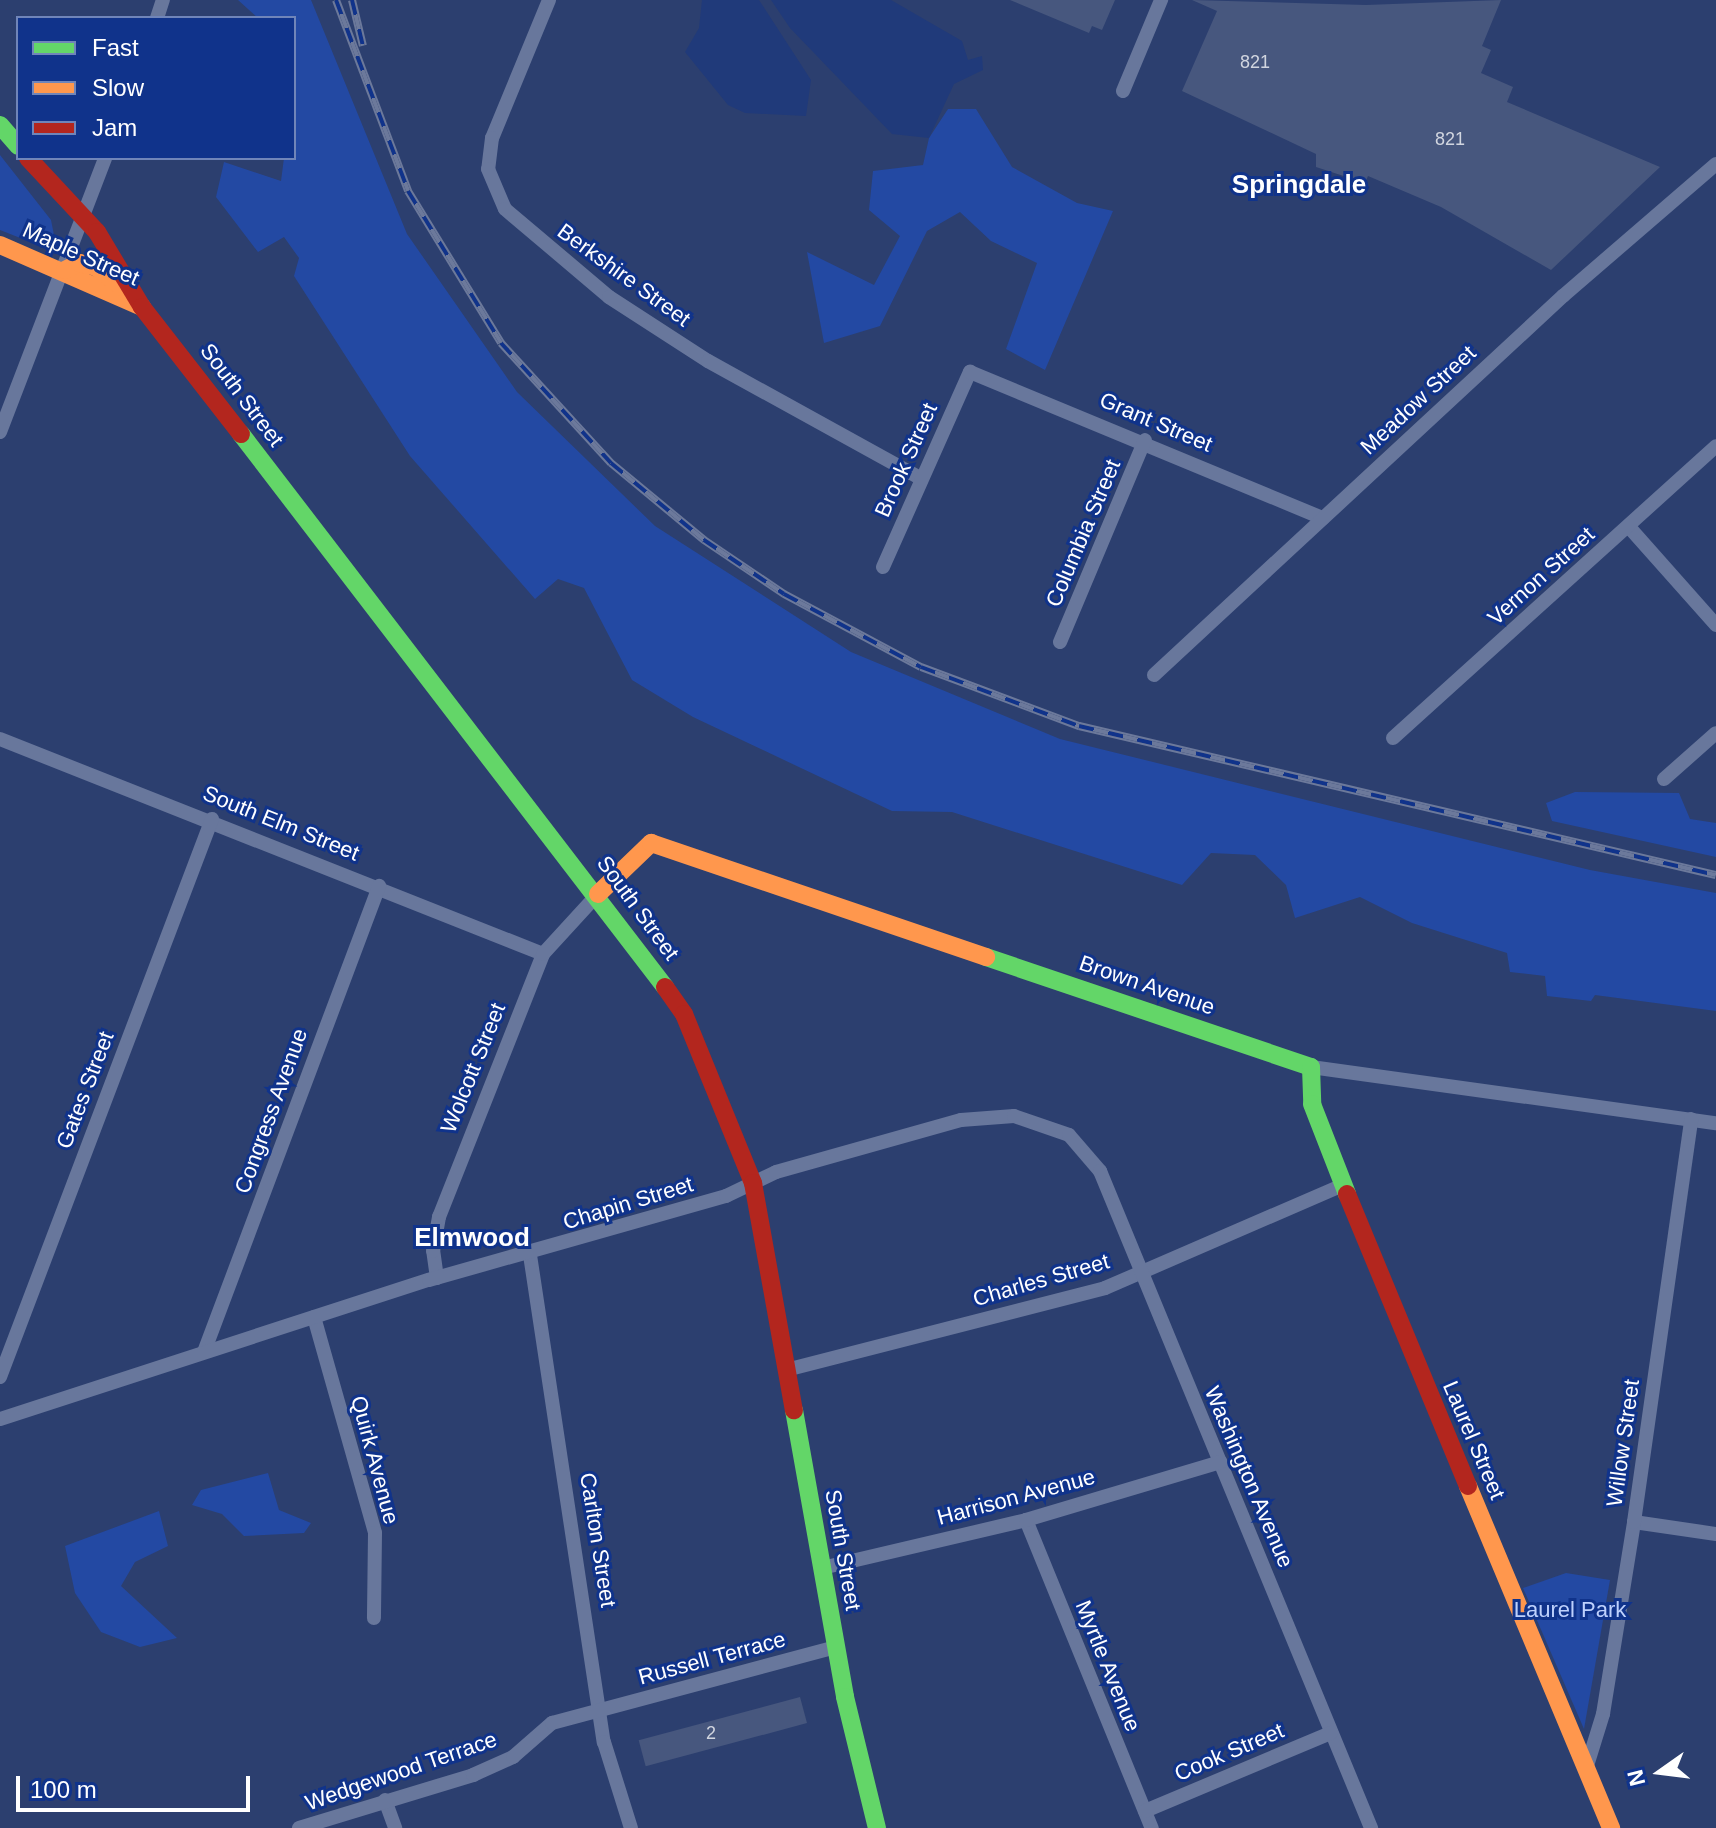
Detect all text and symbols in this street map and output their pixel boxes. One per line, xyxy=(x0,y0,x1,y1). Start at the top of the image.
legend xyxy=(16,16,296,160)
text: Fast xyxy=(92,34,139,61)
house number: 821 xyxy=(1240,51,1270,73)
text: Slow xyxy=(92,74,144,101)
text: Jam xyxy=(92,114,137,141)
house number: 821 xyxy=(1435,128,1465,150)
district label: Springdale xyxy=(1232,169,1366,201)
street label: Maple Street xyxy=(19,217,143,291)
street label: Berkshire Street xyxy=(552,218,696,332)
street label: South Street xyxy=(195,338,289,452)
street label: Meadow Street xyxy=(1355,340,1481,460)
street label: Grant Street xyxy=(1096,386,1216,458)
street label: Brook Street xyxy=(869,399,943,521)
street label: Columbia Street xyxy=(1040,455,1126,611)
street label: Vernon Street xyxy=(1482,521,1600,631)
street label: South Elm Street xyxy=(199,780,363,866)
street label: South Street xyxy=(591,851,685,965)
street label: Brown Avenue xyxy=(1075,949,1219,1021)
street label: Wolcott Street xyxy=(435,999,511,1137)
street label: Congress Avenue xyxy=(229,1025,313,1197)
street label: Gates Street xyxy=(51,1028,119,1152)
street label: Chapin Street xyxy=(560,1171,696,1235)
district label: Elmwood xyxy=(414,1222,530,1254)
street label: Charles Street xyxy=(970,1248,1112,1312)
street label: Laurel Street xyxy=(1437,1377,1511,1503)
street label: Willow Street xyxy=(1601,1378,1645,1508)
street label: Washington Avenue xyxy=(1199,1382,1299,1572)
street label: Quirk Avenue xyxy=(345,1392,405,1528)
street label: Harrison Avenue xyxy=(934,1463,1098,1531)
street label: Carlton Street xyxy=(574,1471,622,1609)
street label: South Street xyxy=(819,1487,867,1613)
street label: Myrtle Avenue xyxy=(1069,1596,1147,1736)
park label: Laurel Park xyxy=(1514,1597,1626,1623)
street label: Russell Terrace xyxy=(635,1626,789,1690)
street label: Cook Street xyxy=(1170,1717,1288,1787)
house number: 2 xyxy=(706,1722,716,1744)
street label: Wedgewood Terrace xyxy=(302,1726,500,1816)
north arrow xyxy=(1620,1732,1700,1812)
scale bar xyxy=(20,1760,254,1810)
text: N xyxy=(1622,1767,1650,1789)
text: 100 m xyxy=(30,1776,97,1803)

